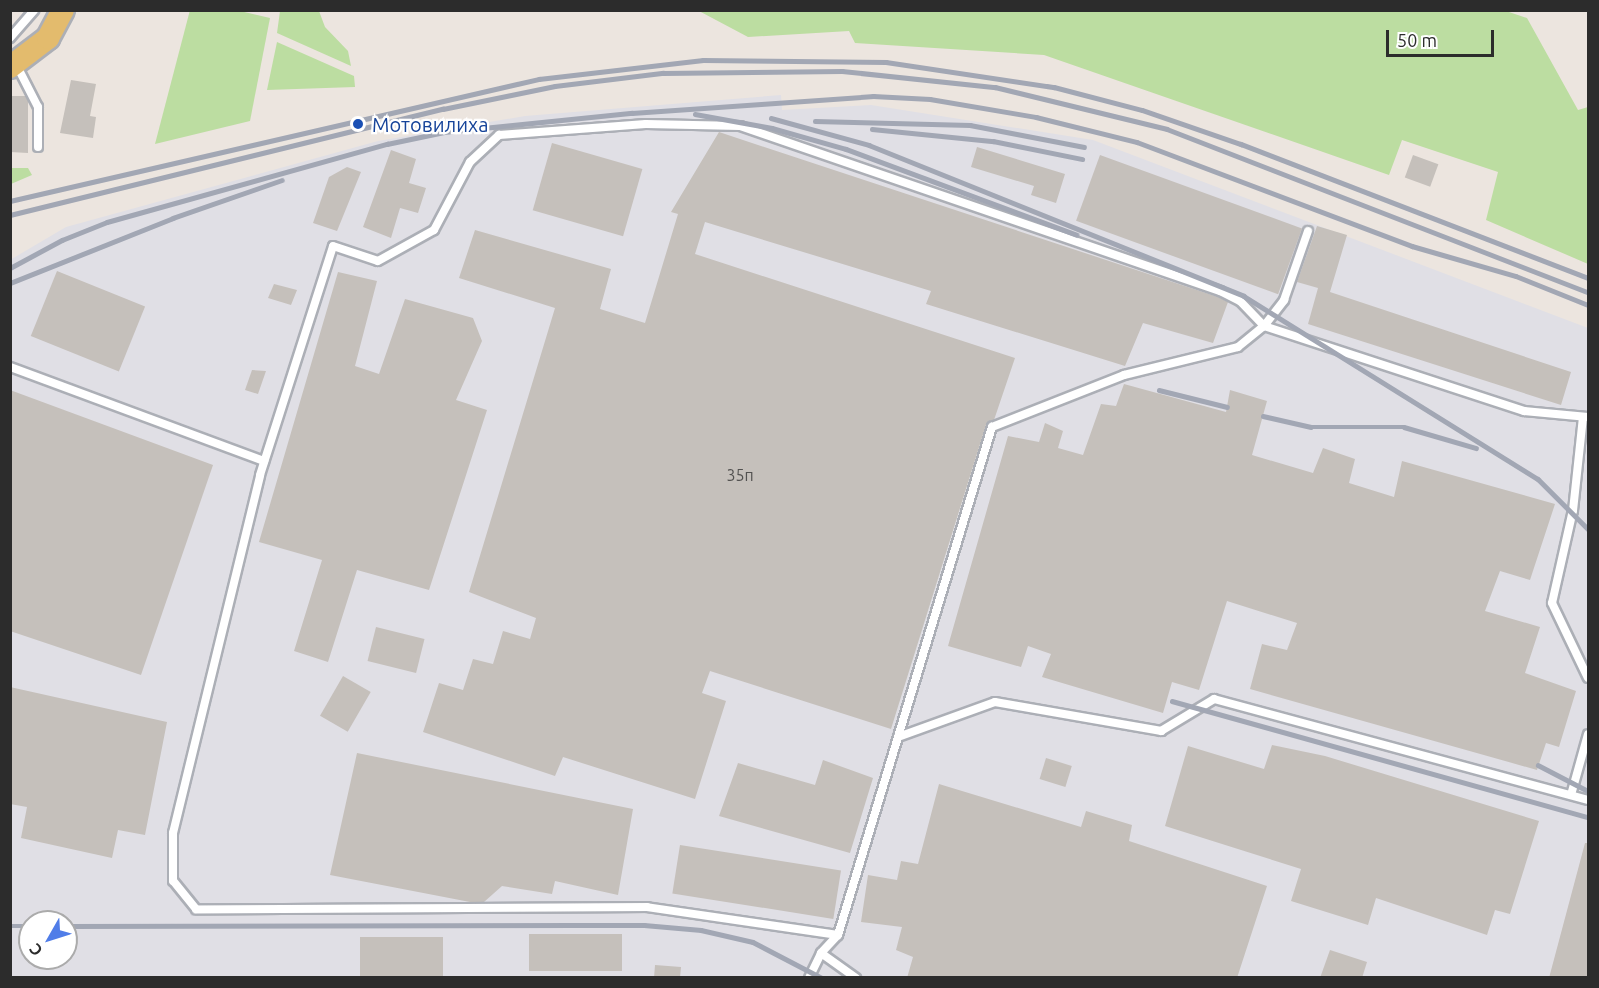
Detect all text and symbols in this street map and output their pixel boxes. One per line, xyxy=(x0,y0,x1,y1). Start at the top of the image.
scale bar xyxy=(1389,18,1497,56)
text: 50 m xyxy=(1397,30,1437,50)
place label: Мотовилиха xyxy=(372,112,488,136)
marker: Мотовилиха xyxy=(349,115,367,133)
house number: 35п xyxy=(726,465,754,485)
north arrow xyxy=(18,910,78,970)
text: С xyxy=(25,940,46,960)

